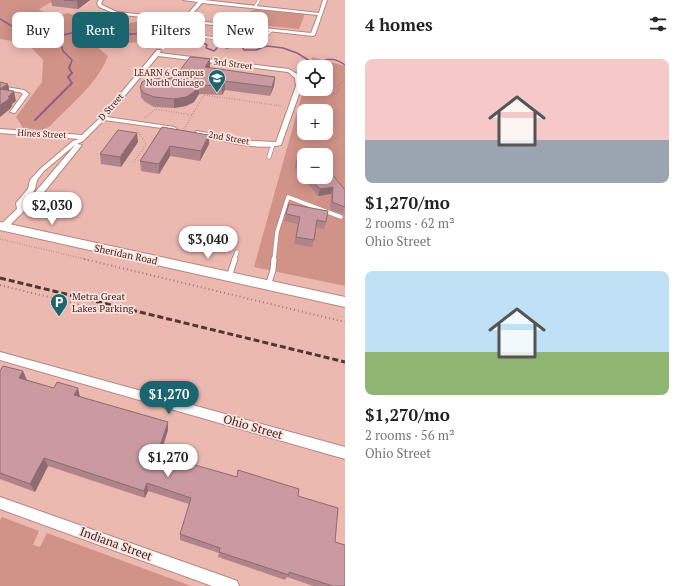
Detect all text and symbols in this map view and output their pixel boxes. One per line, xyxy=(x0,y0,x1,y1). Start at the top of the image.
chip: Buy xyxy=(12,12,64,48)
chip: Rent xyxy=(72,12,129,48)
chip: Filters xyxy=(137,12,205,48)
chip: New xyxy=(213,12,268,48)
text: 4 homes xyxy=(365,13,433,36)
icon: filters xyxy=(647,13,669,35)
street label: 3rd Street xyxy=(213,56,254,72)
map controls xyxy=(297,60,333,184)
button: locate xyxy=(297,60,333,96)
place label: LEARN 6 Campus North Chicago xyxy=(134,67,204,89)
school or university icon: LEARN 6 Campus North Chicago xyxy=(207,68,227,93)
icon: home xyxy=(481,85,553,157)
street label: D Street xyxy=(96,90,127,123)
button: + xyxy=(297,104,333,140)
street label: Hines Street xyxy=(17,127,68,141)
street label: 2nd Street xyxy=(208,129,251,148)
button: − xyxy=(297,148,333,184)
text: $1,270/mo xyxy=(365,191,450,214)
pin: $2,030 xyxy=(19,192,85,226)
text: $2,030 xyxy=(32,196,72,214)
text: 2 rooms · 62 m² xyxy=(365,214,455,232)
pin: $3,040 xyxy=(175,226,241,260)
text: $3,040 xyxy=(188,230,228,248)
text: Ohio Street xyxy=(365,232,431,250)
street label: Sheridan Road xyxy=(93,241,159,268)
place label: Metra Great Lakes Parking xyxy=(72,290,134,315)
parking icon: Metra Great Lakes Parking xyxy=(49,292,69,317)
icon: home xyxy=(481,297,553,369)
pin: $1,270 xyxy=(136,381,202,415)
text: $1,270 xyxy=(149,385,189,403)
text: $1,270/mo xyxy=(365,403,450,426)
street label: Ohio Street xyxy=(222,411,285,442)
text: 2 rooms · 56 m² xyxy=(365,426,455,444)
pin: $1,270 xyxy=(135,444,201,478)
text: Ohio Street xyxy=(365,444,431,462)
text: $1,270 xyxy=(148,448,188,466)
street label: Indiana Street xyxy=(78,524,155,564)

